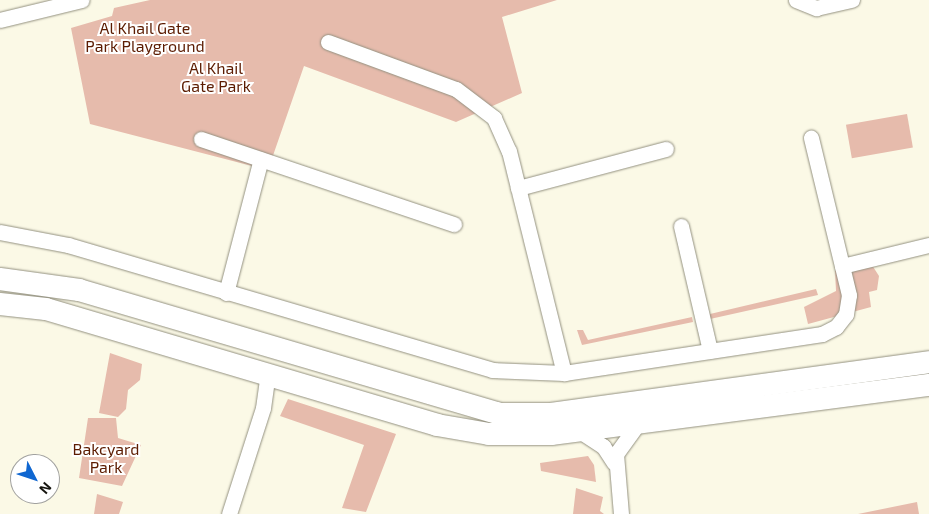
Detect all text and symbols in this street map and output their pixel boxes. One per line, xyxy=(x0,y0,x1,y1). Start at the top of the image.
park label: Al Khail Gate Park Playground xyxy=(85,18,205,56)
park label: Al Khail Gate Park xyxy=(181,58,251,96)
park label: Bakcyard Park xyxy=(72,439,140,477)
north arrow xyxy=(10,454,60,504)
text: N xyxy=(36,479,56,498)

